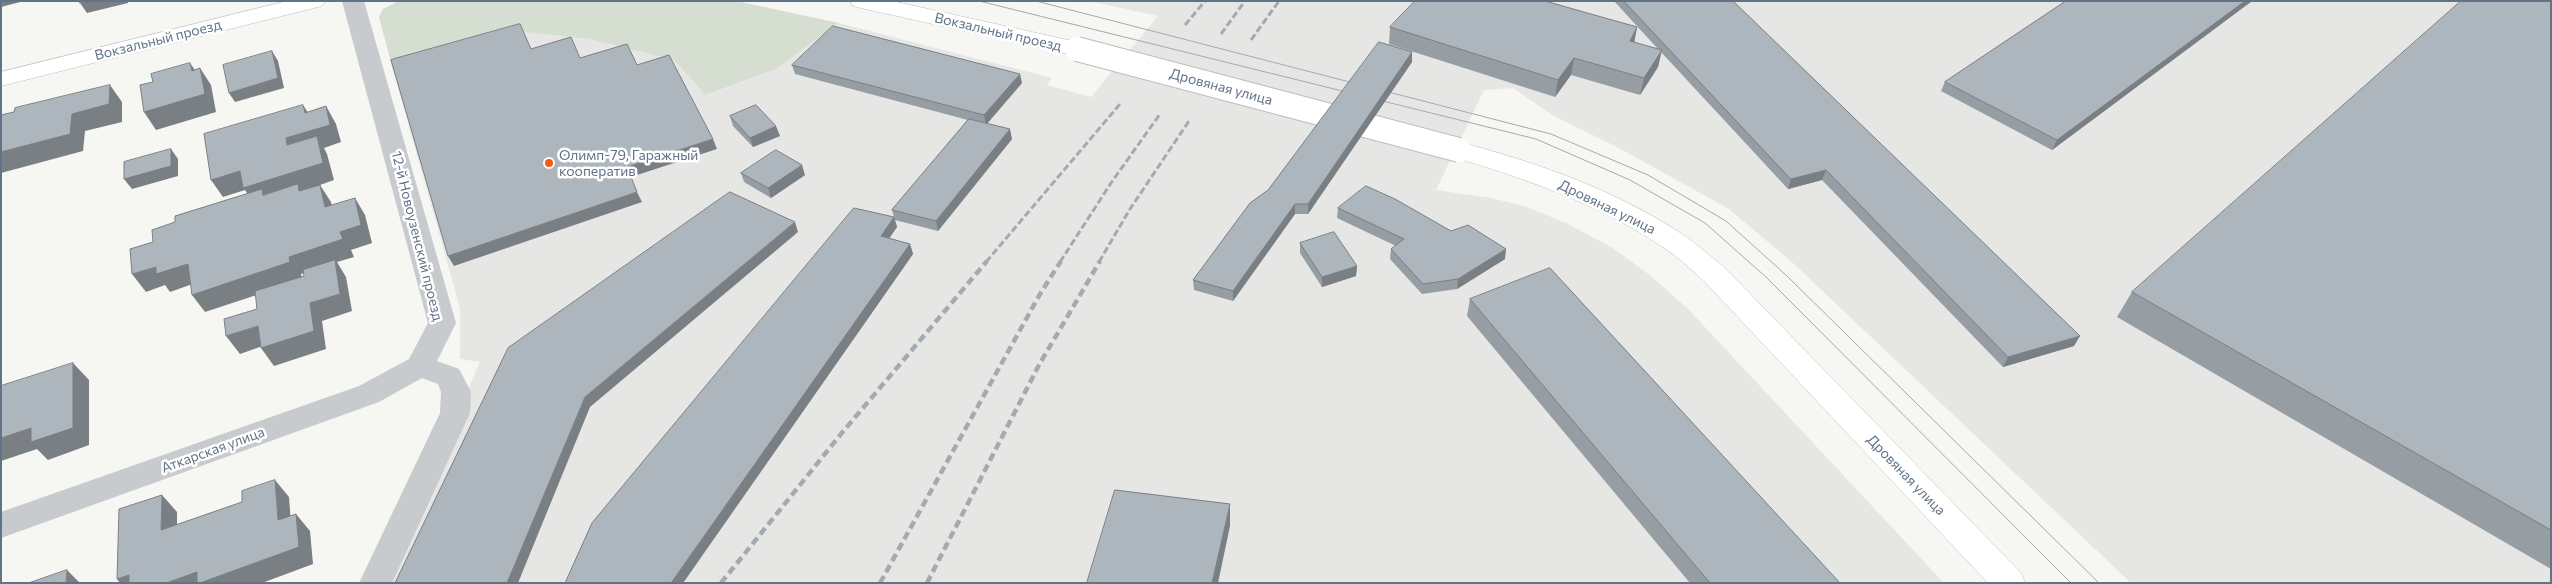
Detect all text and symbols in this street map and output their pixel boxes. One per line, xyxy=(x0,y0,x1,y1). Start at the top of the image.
street label: Вокзальный проезд xyxy=(933,9,1063,55)
street label: Вокзальный проезд xyxy=(93,16,223,64)
street label: Дровяная улица xyxy=(1168,65,1274,109)
place label: Олимп-79, Гаражный кооператив xyxy=(559,147,698,180)
street label: 12-й Новоузенский проезд xyxy=(388,149,446,323)
marker: Олимп-79, Гаражный кооператив xyxy=(543,157,555,169)
street label: Дровяная улица xyxy=(1556,176,1658,238)
street label: Аткарская улица xyxy=(159,424,267,476)
street label: Дровяная улица xyxy=(1863,431,1949,519)

